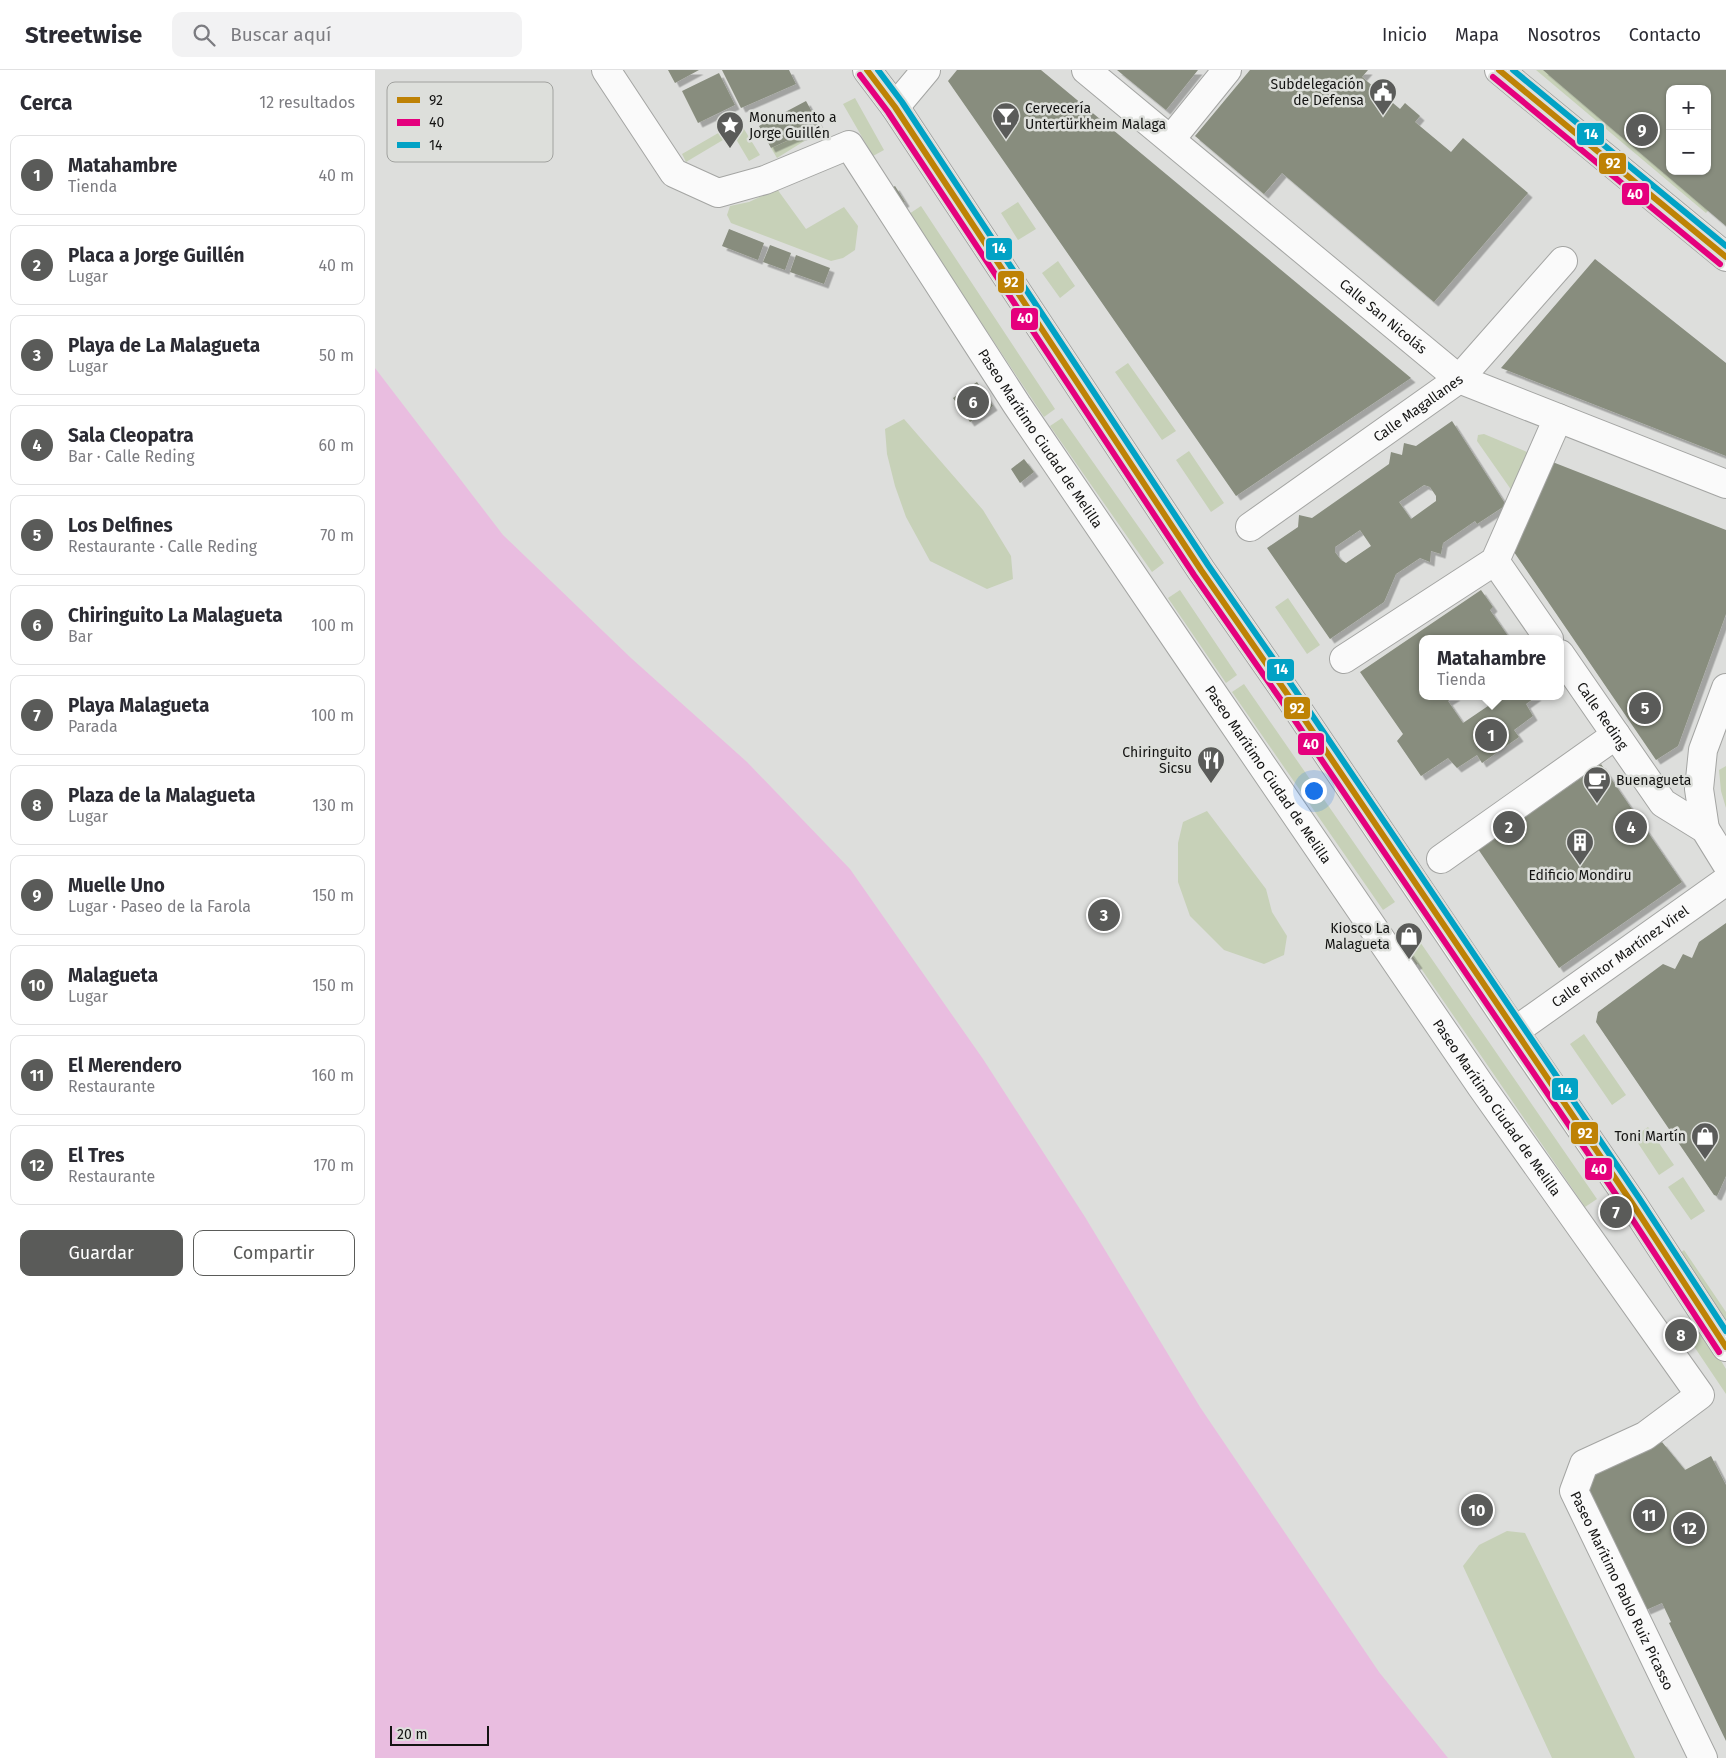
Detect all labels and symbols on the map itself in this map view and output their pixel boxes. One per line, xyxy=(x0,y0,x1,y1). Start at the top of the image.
place label: Subdelegación de Defensa xyxy=(1271,76,1364,109)
public building icon: Subdelegación de Defensa xyxy=(1368,77,1398,116)
legend xyxy=(387,82,553,162)
text: 92 xyxy=(429,92,443,109)
place label: Cervecería Untertürkheim Malaga xyxy=(1025,100,1166,133)
bar icon: Cervecería Untertürkheim Malaga xyxy=(991,101,1021,140)
place label: Monumento a Jorge Guillén xyxy=(749,109,837,142)
place icon: Monumento a Jorge Guillén xyxy=(715,110,745,149)
pin: 9 xyxy=(1626,111,1658,149)
text: 40 xyxy=(429,114,444,131)
line badge: 14 xyxy=(1576,122,1605,146)
text: 14 xyxy=(1584,126,1598,143)
text: 14 xyxy=(429,137,443,154)
line badge: 92 xyxy=(1598,152,1627,175)
text: 92 xyxy=(1606,155,1620,172)
line badge: 40 xyxy=(1621,182,1650,206)
text: 40 xyxy=(1627,186,1643,203)
line badge: 14 xyxy=(985,237,1013,261)
text: 14 xyxy=(992,240,1006,257)
line badge: 92 xyxy=(997,270,1025,294)
text: 92 xyxy=(1004,274,1018,291)
street label: Calle San Nicolás xyxy=(1336,275,1431,358)
line badge: 40 xyxy=(1010,307,1039,331)
text: 40 xyxy=(1017,310,1033,327)
street label: Paseo Marítimo Ciudad de Melilla xyxy=(975,346,1107,531)
street label: Calle Magallanes xyxy=(1370,370,1467,445)
pin: 6 xyxy=(957,383,989,421)
line badge: 14 xyxy=(1266,658,1295,682)
text: 14 xyxy=(1274,661,1288,678)
street label: Calle Reding xyxy=(1573,679,1632,753)
street label: Paseo Marítimo Ciudad de Melilla xyxy=(1202,682,1335,867)
pin: 5 xyxy=(1629,689,1661,727)
line badge: 92 xyxy=(1283,696,1311,720)
text: 92 xyxy=(1290,700,1304,717)
pin: 1 xyxy=(1475,716,1507,754)
line badge: 40 xyxy=(1297,732,1325,756)
text: 40 xyxy=(1303,736,1319,753)
place label: Chiringuito Sicsu xyxy=(1122,744,1192,777)
restaurant icon: Chiringuito Sicsu xyxy=(1196,745,1226,784)
cafe icon: Buenagueta xyxy=(1582,765,1612,804)
place label: Buenagueta xyxy=(1616,772,1691,789)
your location xyxy=(1301,778,1327,804)
pin: 2 xyxy=(1493,808,1525,846)
pin: 4 xyxy=(1615,808,1647,846)
building icon: Edificio Mondiru xyxy=(1565,827,1595,866)
place label: Edificio Mondiru xyxy=(1528,867,1632,884)
pin: 3 xyxy=(1088,896,1120,934)
street label: Calle Pintor Martínez Virel xyxy=(1548,902,1692,1011)
place label: Kiosco La Malagueta xyxy=(1325,920,1390,953)
shop icon: Kiosco La Malagueta xyxy=(1394,921,1424,960)
street label: Paseo Marítimo Ciudad de Melilla xyxy=(1429,1016,1565,1199)
line badge: 14 xyxy=(1551,1077,1579,1101)
text: 14 xyxy=(1558,1081,1572,1098)
line badge: 92 xyxy=(1570,1121,1599,1145)
shop icon: Toni Martín xyxy=(1690,1121,1720,1160)
text: 92 xyxy=(1578,1125,1592,1142)
place label: Toni Martín xyxy=(1614,1128,1686,1145)
line badge: 40 xyxy=(1584,1157,1613,1181)
text: 40 xyxy=(1591,1161,1607,1178)
pin: 7 xyxy=(1600,1193,1632,1231)
pin: 8 xyxy=(1665,1316,1697,1354)
street label: Paseo Marítimo Pablo Ruiz Picasso xyxy=(1567,1488,1677,1693)
pin: 10 xyxy=(1461,1491,1493,1529)
pin: 11 xyxy=(1633,1496,1665,1534)
pin: 12 xyxy=(1673,1509,1705,1547)
scale bar xyxy=(390,1723,489,1746)

